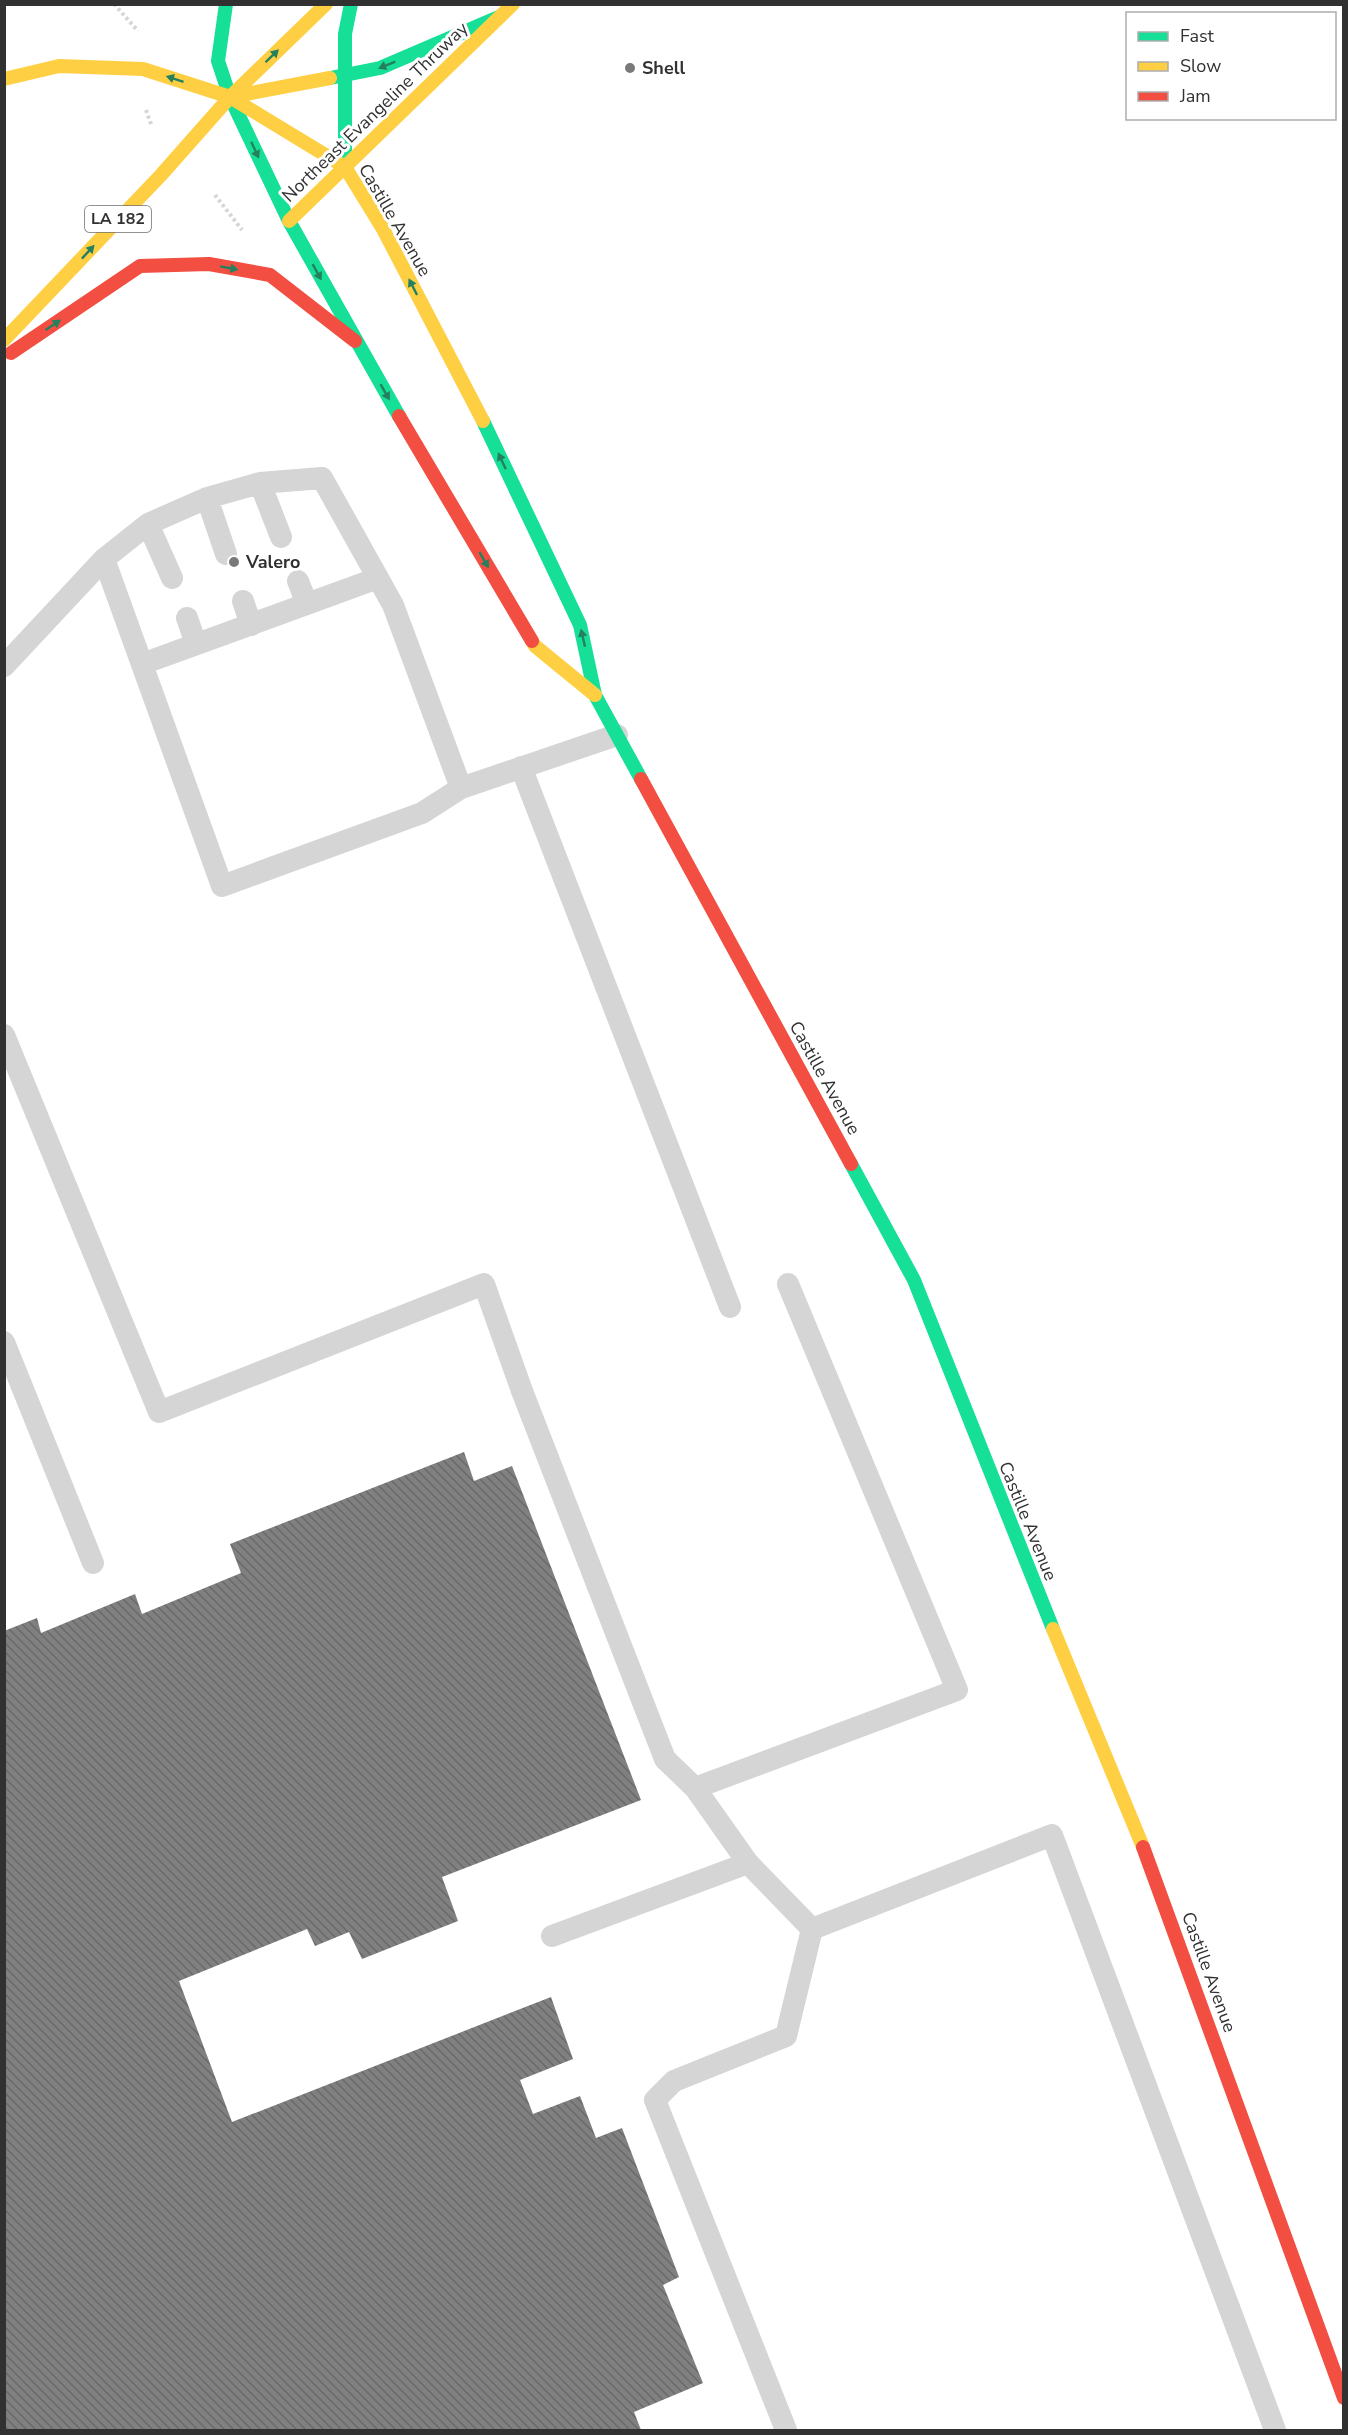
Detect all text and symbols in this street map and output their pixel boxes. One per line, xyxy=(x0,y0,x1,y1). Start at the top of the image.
legend xyxy=(1126,12,1336,120)
street label: Northeast Evangeline Thruway xyxy=(277,16,474,207)
text: Fast xyxy=(1180,24,1215,48)
one-way arrow xyxy=(265,49,280,63)
text: Slow xyxy=(1180,54,1221,78)
place label: Shell xyxy=(642,56,685,80)
one-way arrow xyxy=(378,60,396,70)
marker: Shell xyxy=(623,61,637,75)
one-way arrow xyxy=(166,74,184,83)
text: Jam xyxy=(1179,84,1211,108)
one-way arrow xyxy=(251,141,260,158)
street label: Castille Avenue xyxy=(353,159,437,281)
road number: LA 182 xyxy=(85,206,151,232)
one-way arrow xyxy=(81,244,95,259)
one-way arrow xyxy=(220,264,239,273)
one-way arrow xyxy=(312,264,322,281)
one-way arrow xyxy=(408,278,418,295)
one-way arrow xyxy=(45,319,61,330)
one-way arrow xyxy=(380,383,390,400)
one-way arrow xyxy=(498,452,507,469)
place label: Valero xyxy=(245,550,300,574)
one-way arrow xyxy=(479,552,489,569)
marker: Valero xyxy=(227,555,241,569)
one-way arrow xyxy=(577,629,587,647)
street label: Castille Avenue xyxy=(784,1017,866,1139)
street label: Castille Avenue xyxy=(993,1458,1063,1584)
street label: Castille Avenue xyxy=(1176,1908,1242,2036)

